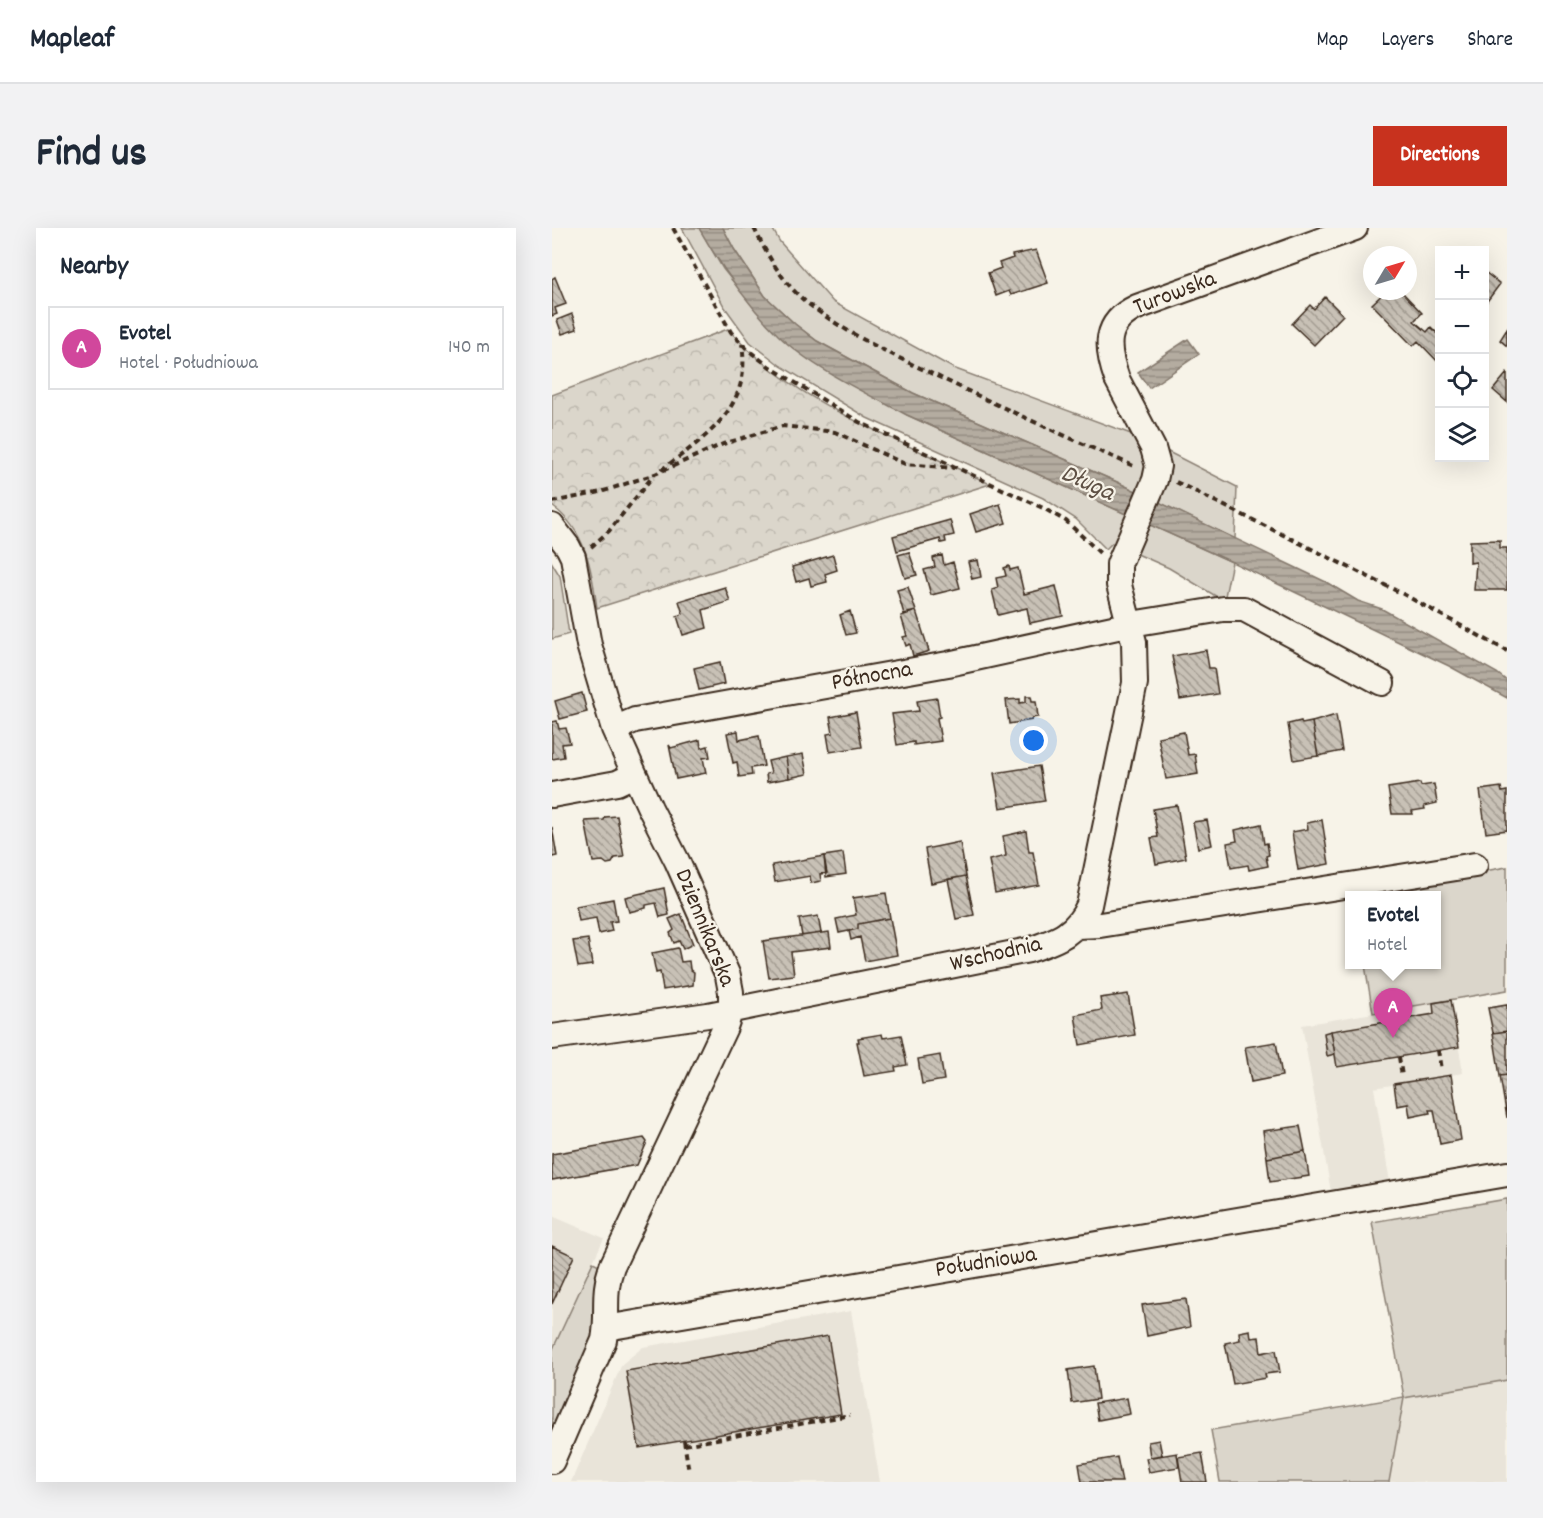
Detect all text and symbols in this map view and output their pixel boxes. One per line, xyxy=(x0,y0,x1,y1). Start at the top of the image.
text: Mapleaf xyxy=(30,21,114,61)
text: Map xyxy=(1317,26,1348,56)
text: Layers xyxy=(1381,26,1434,56)
text: Share xyxy=(1467,26,1513,56)
text: Find us xyxy=(36,126,147,186)
button: Directions xyxy=(1373,126,1507,186)
north arrow xyxy=(1363,246,1417,300)
map controls xyxy=(1435,246,1489,462)
button: + xyxy=(1435,246,1489,300)
text: Nearby xyxy=(60,249,128,286)
street label: Turowska xyxy=(1129,262,1222,325)
button: − xyxy=(1435,300,1489,354)
text: Evotel xyxy=(119,319,171,350)
text: A xyxy=(76,334,87,362)
text: 140 m xyxy=(448,334,490,362)
text: Hotel · Południowa xyxy=(119,350,258,378)
button: locate xyxy=(1435,354,1489,408)
button: layers xyxy=(1435,408,1489,462)
water label: Długa xyxy=(1054,456,1121,513)
street label: Północna xyxy=(829,653,916,701)
your location xyxy=(1019,726,1048,755)
street label: Dziennikarska xyxy=(665,864,743,993)
popup xyxy=(1345,891,1441,969)
text: Evotel xyxy=(1367,901,1419,932)
street label: Wschodnia xyxy=(947,928,1046,982)
text: Hotel xyxy=(1367,932,1407,960)
pin: A xyxy=(1374,988,1412,1038)
street label: Południowa xyxy=(933,1238,1040,1288)

